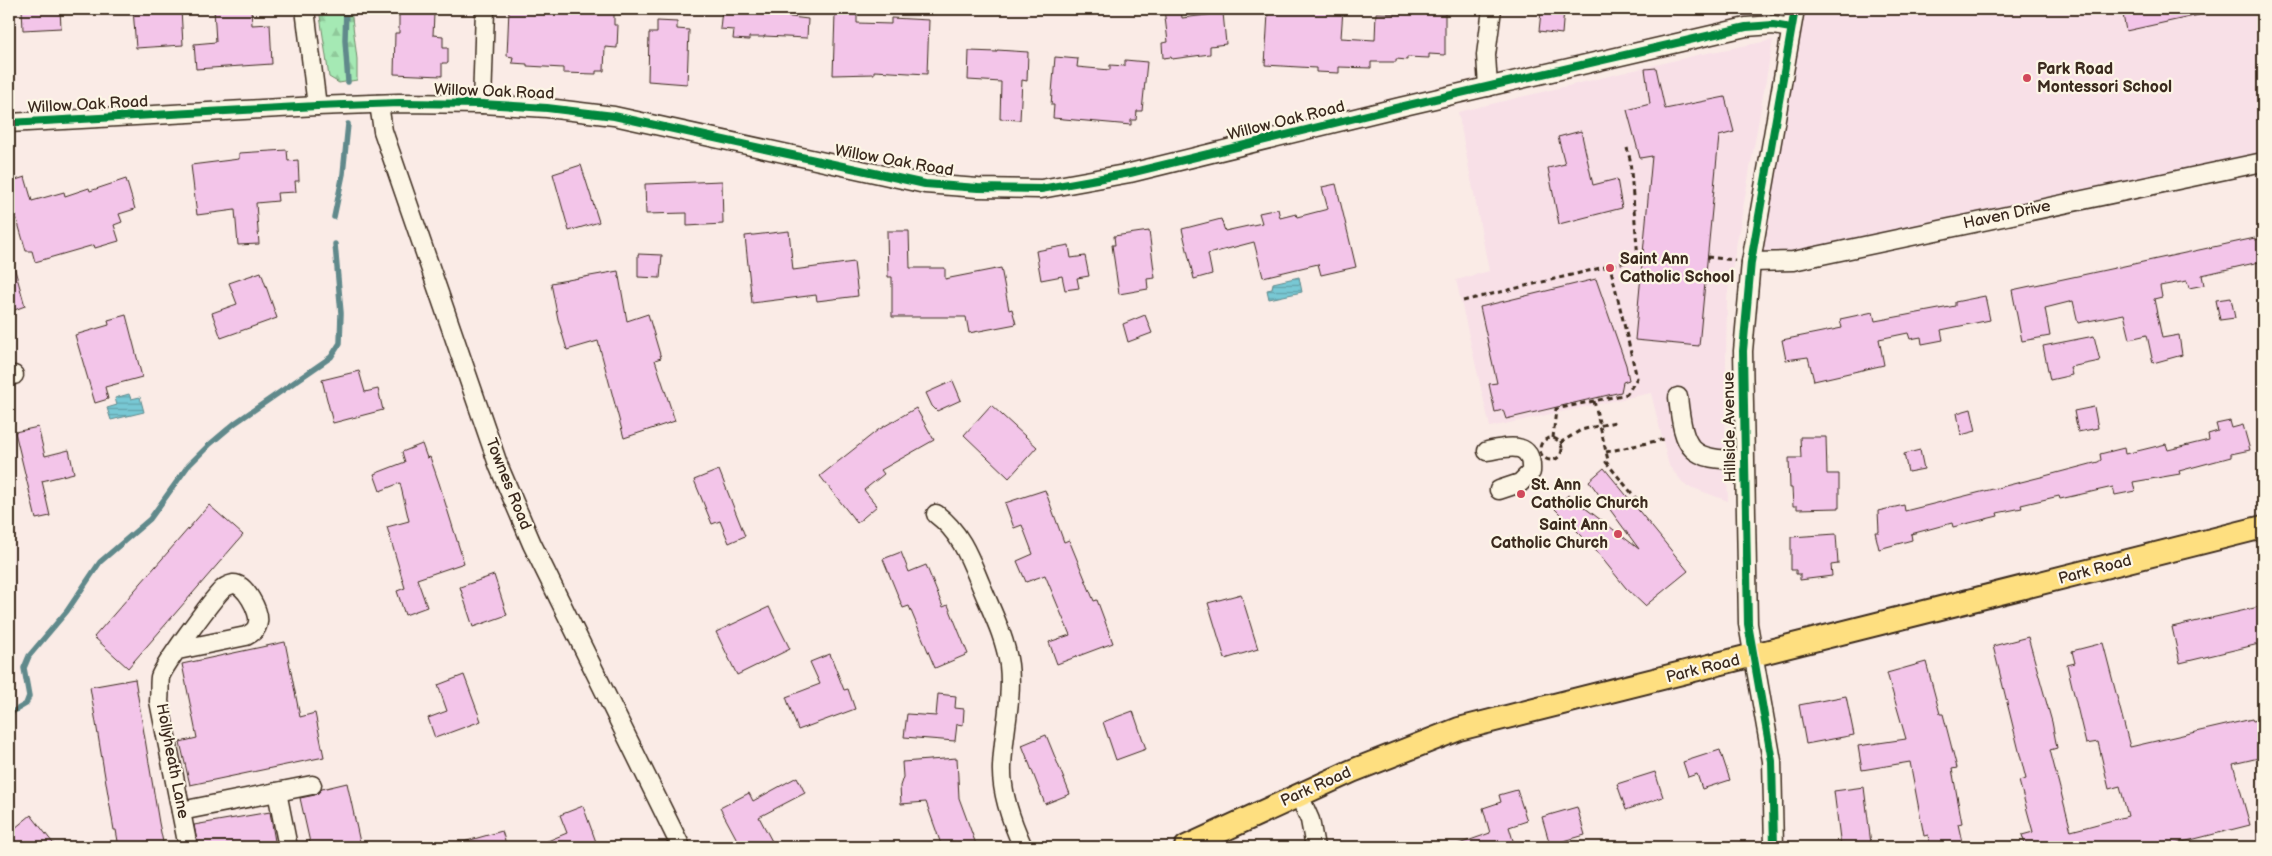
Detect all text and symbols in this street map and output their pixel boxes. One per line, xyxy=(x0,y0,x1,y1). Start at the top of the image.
place label: Park Road Montessori School xyxy=(2037,60,2172,97)
marker: Park Road Montessori School xyxy=(2021,72,2033,84)
street label: Willow Oak Road xyxy=(433,80,555,104)
street label: Willow Oak Road xyxy=(27,92,149,118)
street label: Willow Oak Road xyxy=(1225,97,1347,145)
street label: Willow Oak Road xyxy=(833,141,955,181)
street label: Haven Drive xyxy=(1962,196,2053,234)
place label: Saint Ann Catholic School xyxy=(1620,250,1734,287)
marker: Saint Ann Catholic School xyxy=(1604,262,1616,274)
street label: Hillside Avenue xyxy=(1720,371,1740,483)
street label: Townes Road xyxy=(481,435,535,533)
place label: St. Ann Catholic Church xyxy=(1531,476,1648,513)
marker: St. Ann Catholic Church xyxy=(1515,488,1527,500)
place label: Saint Ann Catholic Church xyxy=(1491,516,1608,553)
marker: Saint Ann Catholic Church xyxy=(1612,528,1624,540)
street label: Park Road xyxy=(2056,551,2134,589)
street label: Park Road xyxy=(1664,651,1742,687)
street label: Hollyheath Lane xyxy=(152,702,193,821)
street label: Park Road xyxy=(1278,763,1354,811)

